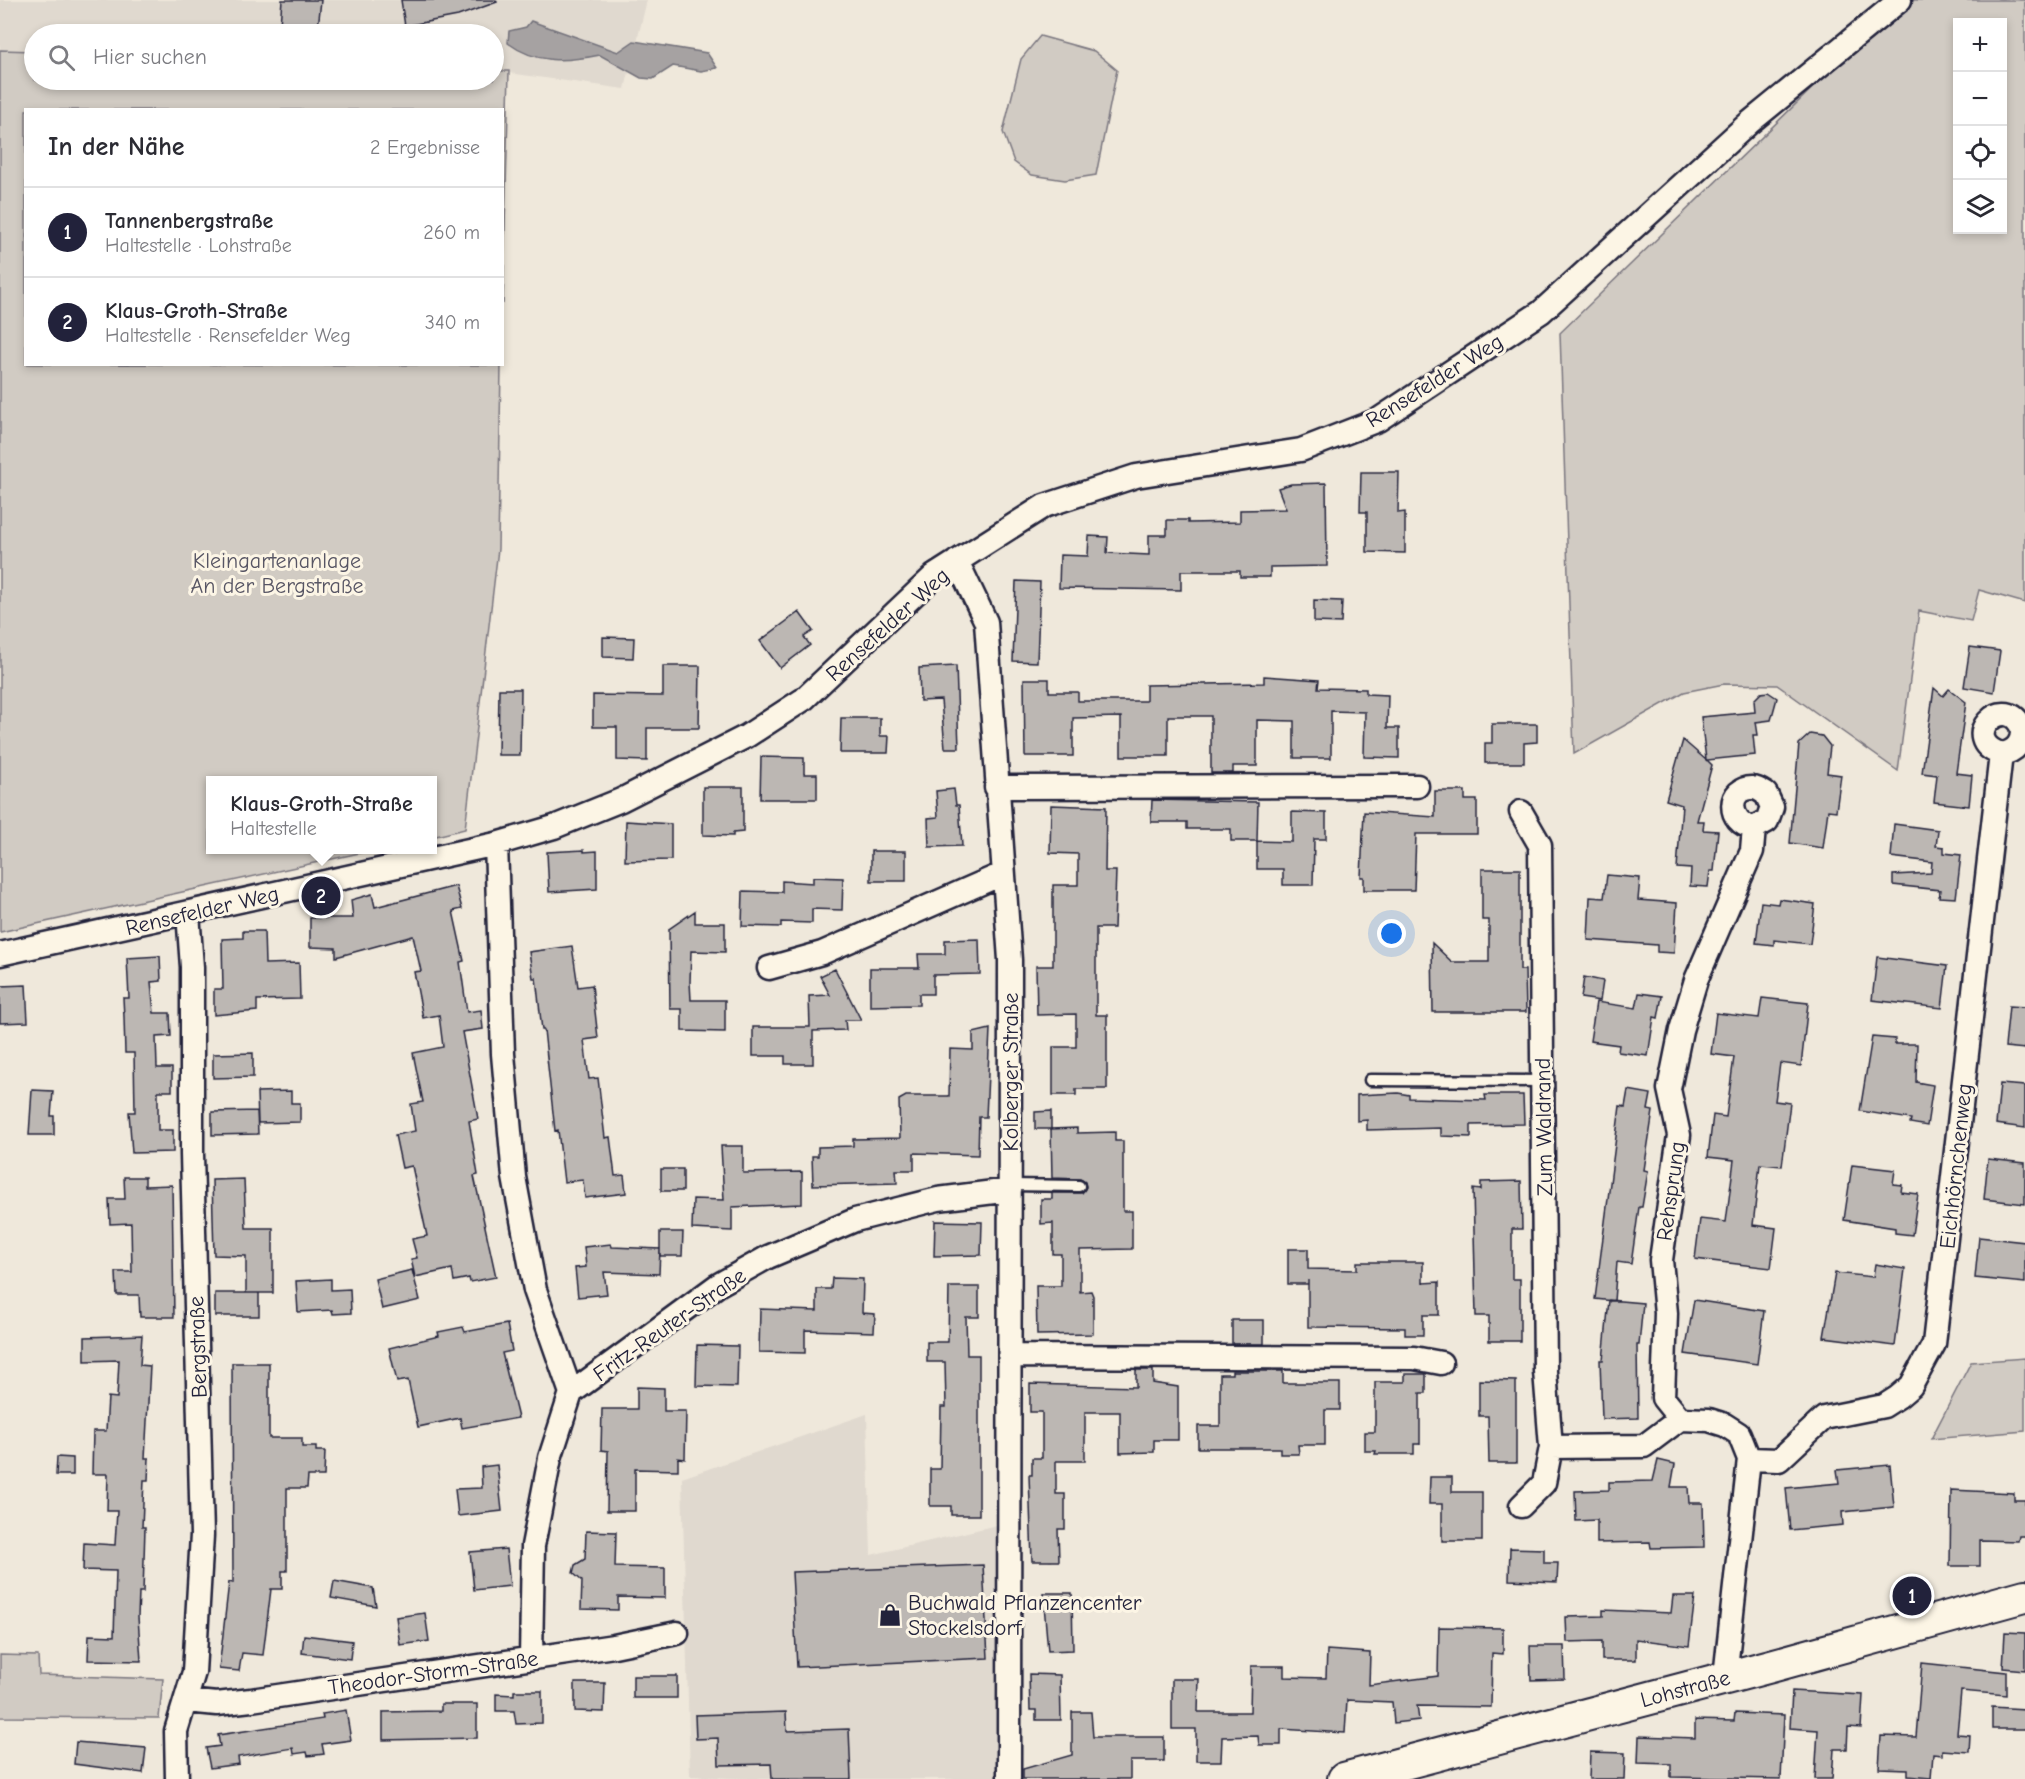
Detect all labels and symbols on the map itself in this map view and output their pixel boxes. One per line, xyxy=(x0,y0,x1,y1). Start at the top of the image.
street label: Rensefelder Weg xyxy=(1361,328,1508,433)
park label: Kleingartenanlage An der Bergstraße xyxy=(190,548,364,599)
street label: Rensefelder Weg xyxy=(821,563,955,687)
pin: 2 xyxy=(302,874,340,918)
street label: Rensefelder Weg xyxy=(123,881,282,941)
your location xyxy=(1377,919,1406,948)
street label: Kolberger Straße xyxy=(998,992,1024,1152)
street label: Zum Waldrand xyxy=(1530,1058,1558,1196)
street label: Eichhörnchenweg xyxy=(1934,1082,1978,1250)
street label: Rehsprung xyxy=(1651,1140,1691,1243)
street label: Fritz-Reuter-Straße xyxy=(588,1262,751,1387)
street label: Bergstraße xyxy=(183,1295,213,1398)
pin: 1 xyxy=(1892,1574,1932,1618)
place label: Buchwald Pflanzencenter Stockelsdorf xyxy=(908,1590,1142,1641)
shop icon: Buchwald Pflanzencenter Stockelsdorf xyxy=(877,1602,903,1628)
street label: Theodor-Storm-Straße xyxy=(326,1645,540,1701)
street label: Lohstraße xyxy=(1638,1665,1733,1713)

